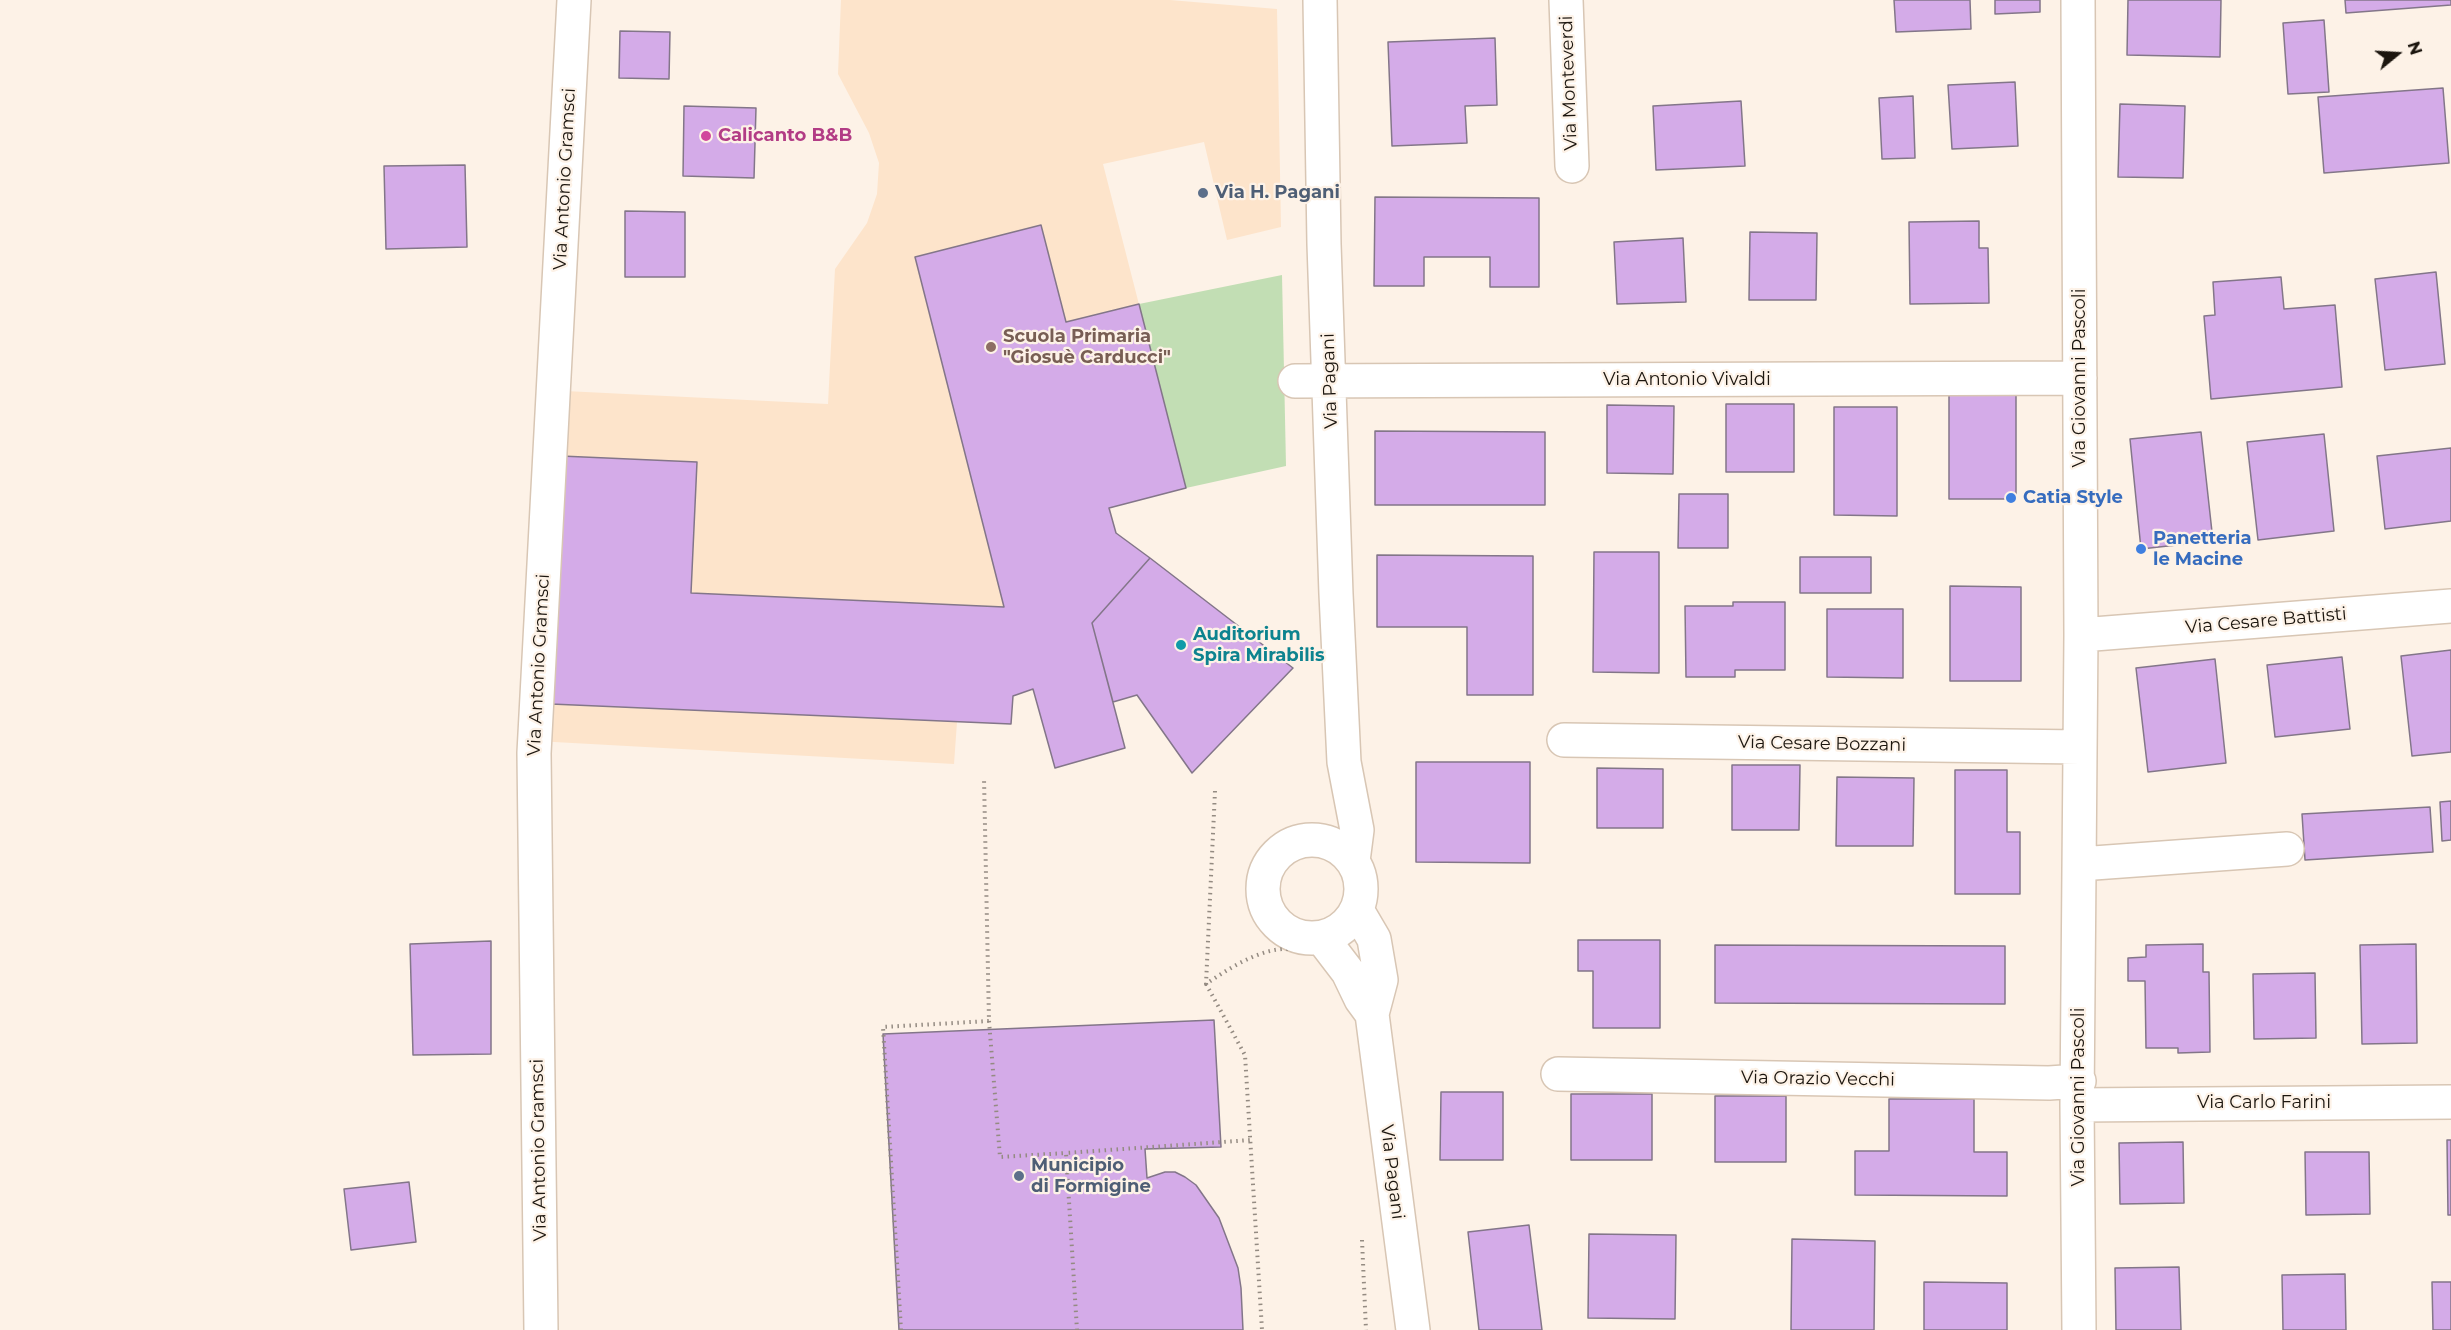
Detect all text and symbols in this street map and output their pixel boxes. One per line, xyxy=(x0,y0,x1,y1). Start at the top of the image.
street label: Via Monteverdi xyxy=(1556,15,1582,151)
north arrow xyxy=(2367,24,2427,84)
text: N xyxy=(2404,39,2426,57)
street label: Via Antonio Gramsci xyxy=(549,87,581,271)
place label: Calicanto B&B xyxy=(718,125,852,147)
marker: Calicanto B&B xyxy=(699,129,713,143)
place label: Via H. Pagani xyxy=(1215,182,1340,204)
marker: Via H. Pagani xyxy=(1196,186,1210,200)
street label: Via Giovanni Pascoli xyxy=(2069,288,2091,468)
place label: Scuola Primaria "Giosuè Carducci" xyxy=(1003,326,1171,368)
street label: Via Pagani xyxy=(1318,333,1342,429)
marker: Scuola Primaria "Giosuè Carducci" xyxy=(984,340,998,354)
street label: Via Antonio Vivaldi xyxy=(1603,369,1771,391)
place label: Catia Style xyxy=(2023,487,2123,509)
marker: Catia Style xyxy=(2004,491,2018,505)
place label: Panetteria le Macine xyxy=(2153,528,2252,570)
marker: Panetteria le Macine xyxy=(2134,542,2148,556)
street label: Via Antonio Gramsci xyxy=(523,573,555,757)
street label: Via Cesare Battisti xyxy=(2184,603,2348,639)
place label: Auditorium Spira Mirabilis xyxy=(1193,624,1325,666)
marker: Auditorium Spira Mirabilis xyxy=(1174,638,1188,652)
street label: Via Cesare Bozzani xyxy=(1738,732,1906,756)
street label: Via Giovanni Pascoli xyxy=(2068,1007,2090,1187)
street label: Via Antonio Gramsci xyxy=(527,1059,551,1241)
street label: Via Orazio Vecchi xyxy=(1741,1067,1895,1091)
street label: Via Carlo Farini xyxy=(2197,1092,2331,1114)
street label: Via Pagani xyxy=(1375,1123,1409,1221)
place label: Municipio di Formigine xyxy=(1031,1155,1151,1198)
marker: Municipio di Formigine xyxy=(1012,1169,1026,1183)

